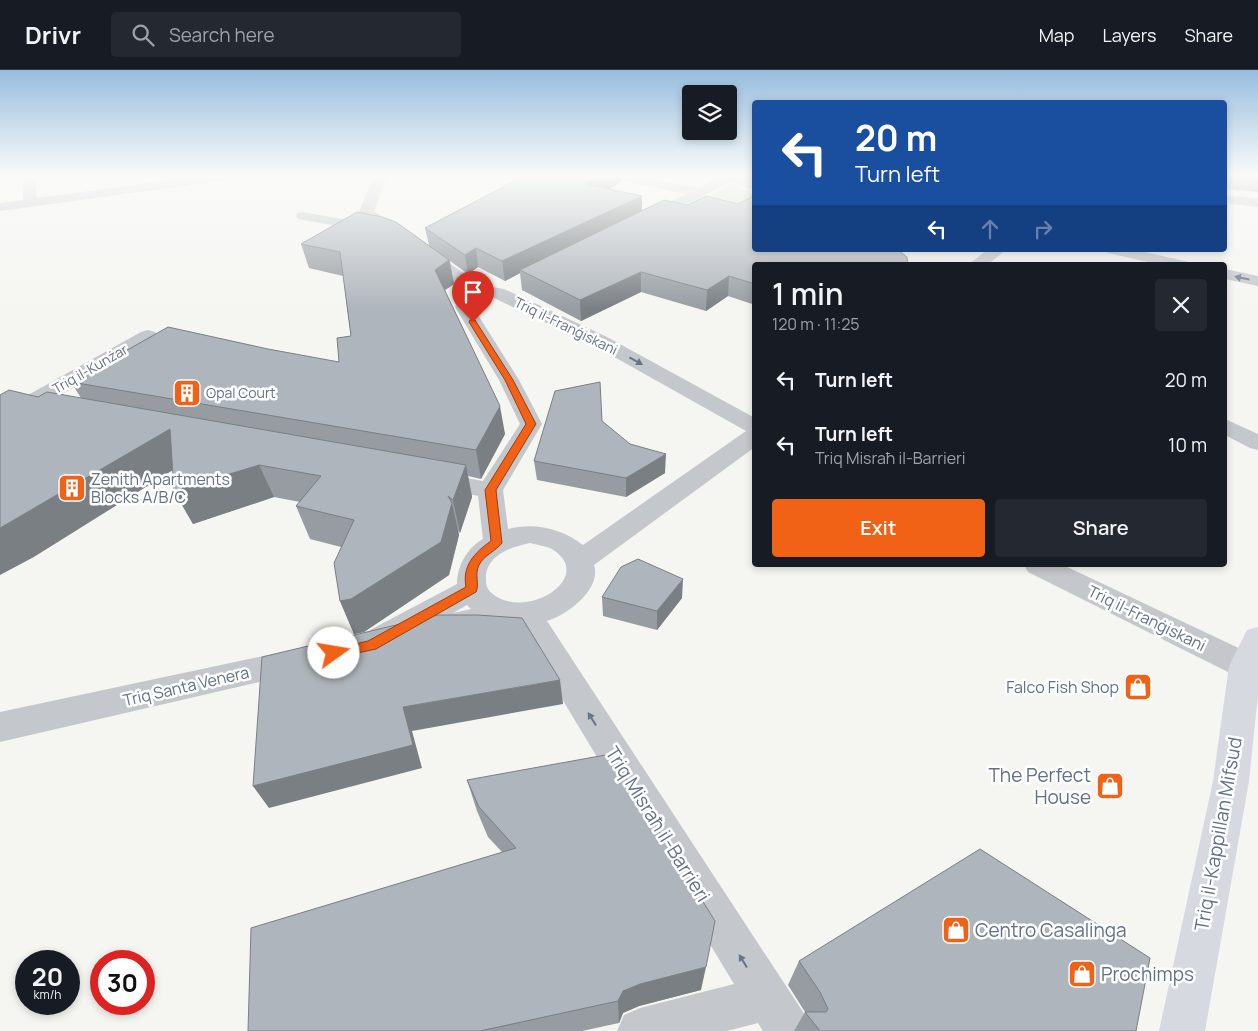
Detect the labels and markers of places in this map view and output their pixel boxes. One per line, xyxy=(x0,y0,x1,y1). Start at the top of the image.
pin xyxy=(452,271,494,322)
building icon: Opal Court xyxy=(172,378,202,408)
place label: Opal Court xyxy=(206,383,276,402)
place label: Zenith Apartments Blocks A/B/C xyxy=(91,468,230,508)
building icon: Zenith Apartments Blocks A/B/C xyxy=(57,473,87,503)
shop icon: Falco Fish Shop xyxy=(1123,672,1153,702)
place label: Falco Fish Shop xyxy=(1006,676,1119,698)
place label: The Perfect House xyxy=(989,762,1091,810)
shop icon: The Perfect House xyxy=(1095,771,1125,801)
shop icon: Centro Casalinga xyxy=(941,915,971,945)
place label: Centro Casalinga xyxy=(975,917,1127,943)
shop icon: Prochimps xyxy=(1067,959,1097,989)
place label: Prochimps xyxy=(1101,961,1194,987)

